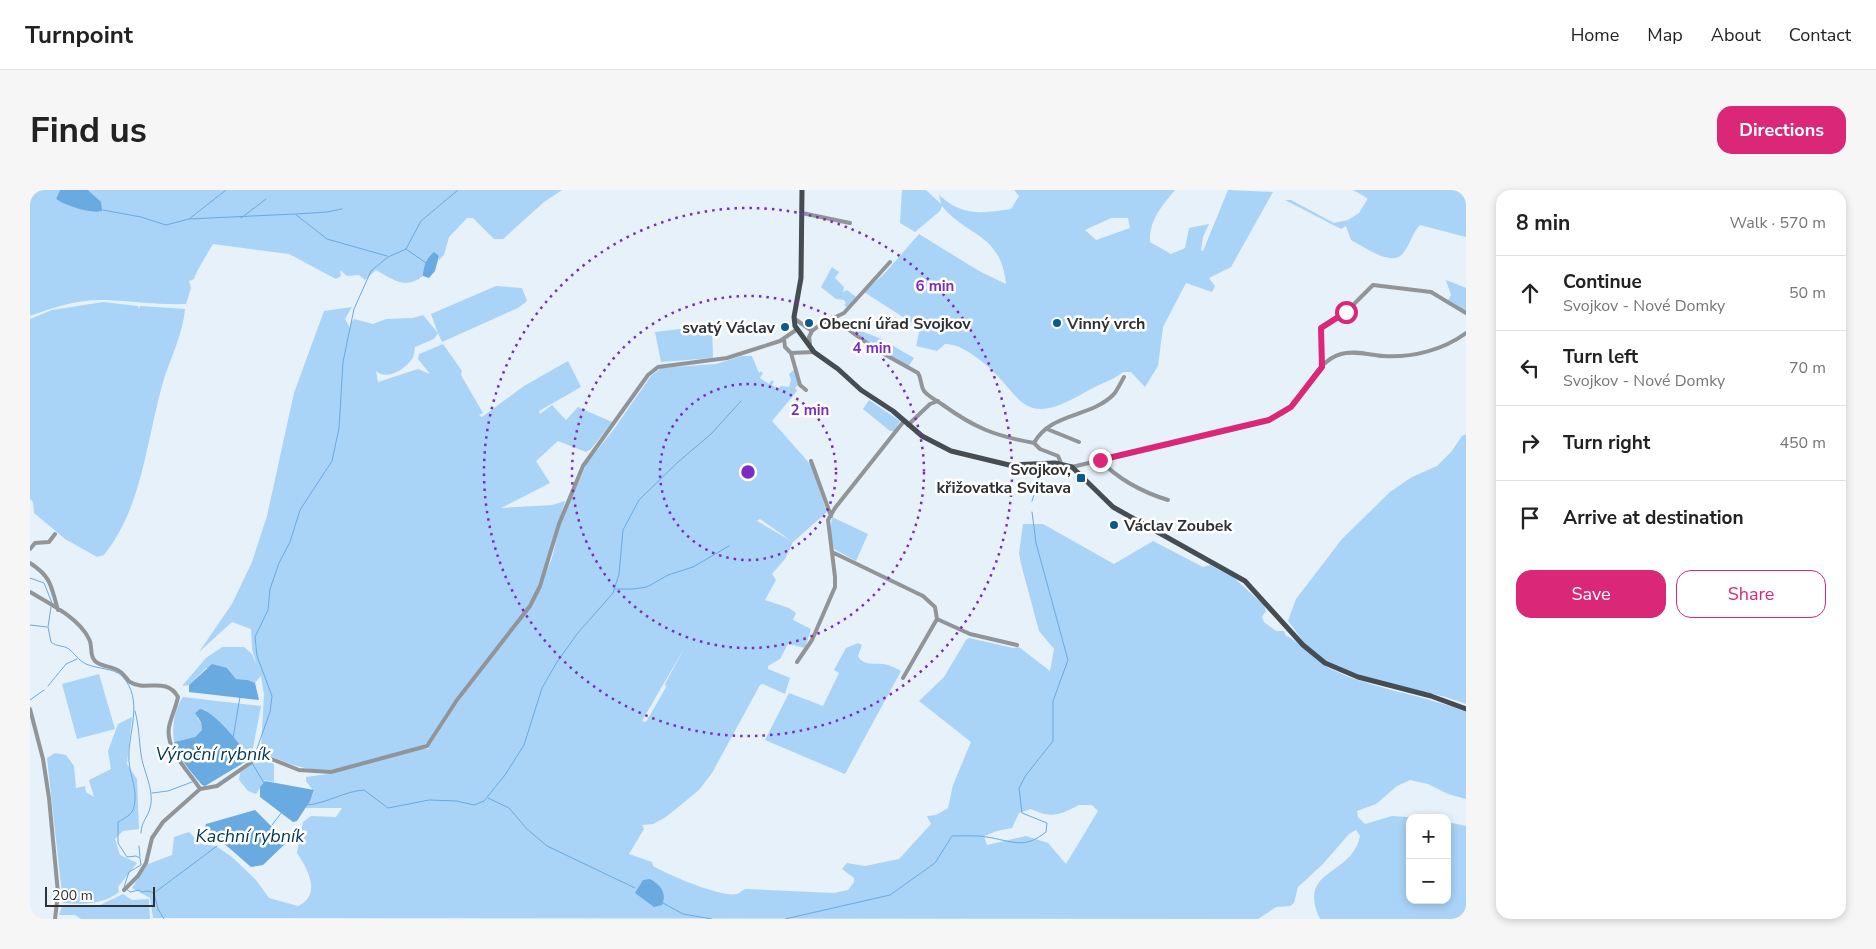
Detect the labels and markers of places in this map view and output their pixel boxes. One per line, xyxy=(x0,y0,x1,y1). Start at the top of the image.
place label: Obecní úřad Svojkov xyxy=(819,313,971,335)
place label: Vinný vrch xyxy=(1066,313,1145,335)
place label: svatý Václav xyxy=(682,317,776,339)
marker: Obecní úřad Svojkov xyxy=(803,317,815,329)
marker: Vinný vrch xyxy=(1051,317,1063,329)
marker: svatý Václav xyxy=(779,321,791,333)
place label: Svojkov, křižovatka Svitava xyxy=(937,459,1071,499)
centre of rings xyxy=(739,463,757,481)
marker: Svojkov, křižovatka Svitava xyxy=(1075,472,1087,484)
place label: Václav Zoubek xyxy=(1123,515,1232,537)
marker: Václav Zoubek xyxy=(1108,519,1120,531)

